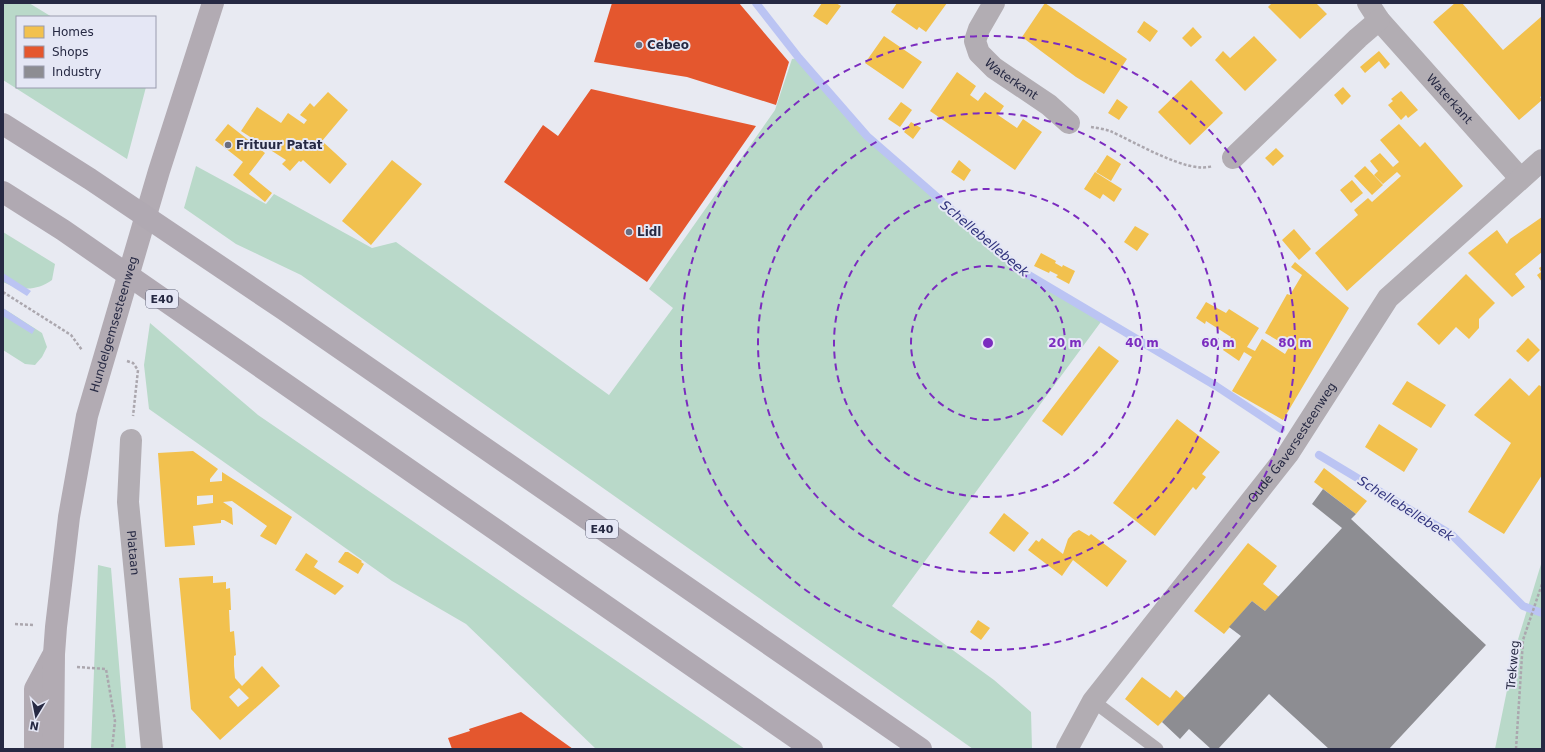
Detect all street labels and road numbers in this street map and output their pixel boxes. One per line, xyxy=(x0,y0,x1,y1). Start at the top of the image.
street label: Waterkant xyxy=(982,56,1041,103)
street label: Waterkant xyxy=(1424,71,1475,127)
street label: Hundelgemsesteenweg xyxy=(87,255,141,394)
road number: E40 xyxy=(146,290,178,308)
street label: Oude Gaversesteenweg xyxy=(1245,380,1339,506)
road number: E40 xyxy=(586,520,618,538)
street label: Plataan xyxy=(124,530,142,576)
street label: Trekweg xyxy=(1504,640,1522,691)

